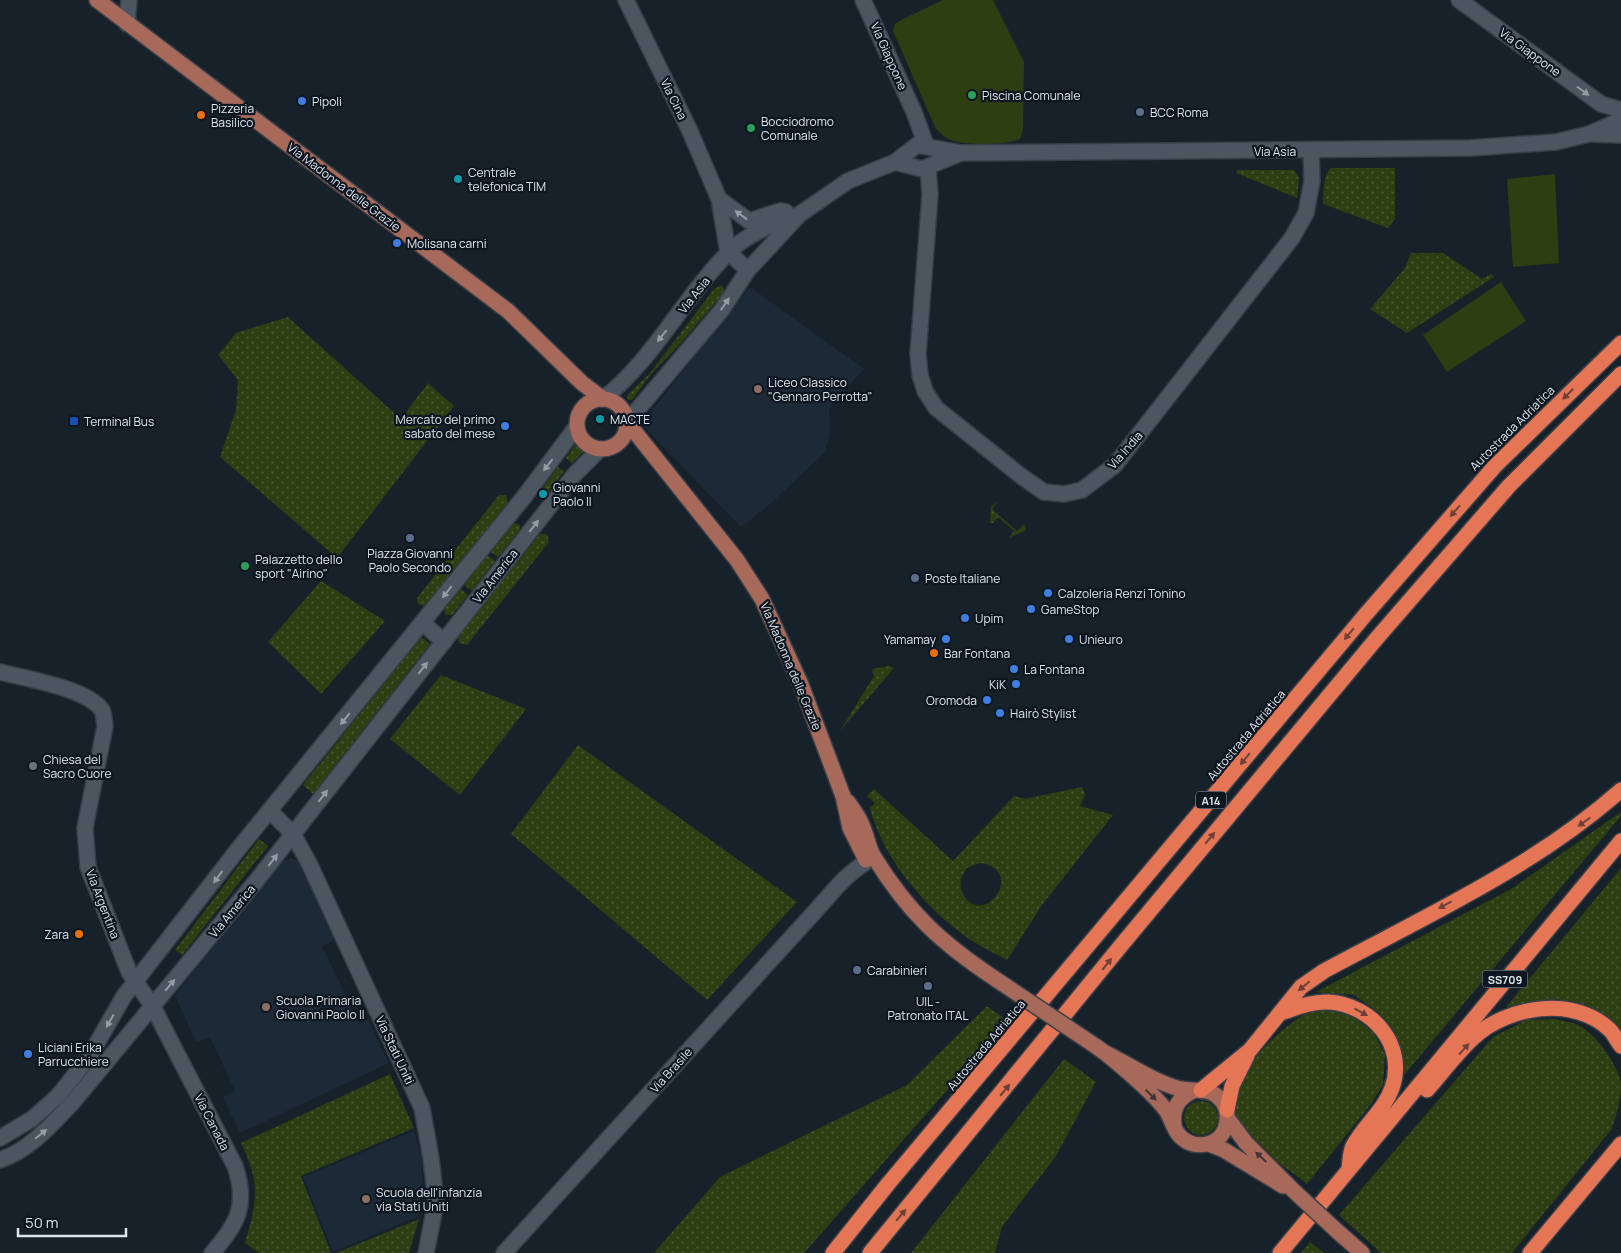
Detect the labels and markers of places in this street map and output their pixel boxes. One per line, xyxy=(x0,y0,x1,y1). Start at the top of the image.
place label: Piscina Comunale xyxy=(982,87,1080,104)
marker: Piscina Comunale xyxy=(966,89,978,101)
place label: Pipoli xyxy=(312,93,342,110)
marker: Pipoli xyxy=(296,95,308,107)
place label: Pizzeria Basilico xyxy=(211,100,254,131)
place label: BCC Roma xyxy=(1150,104,1208,121)
marker: BCC Roma xyxy=(1134,106,1146,118)
marker: Pizzeria Basilico xyxy=(195,109,207,121)
place label: Bocciodromo Comunale xyxy=(761,113,834,144)
marker: Bocciodromo Comunale xyxy=(745,122,757,134)
place label: Centrale telefonica TIM xyxy=(468,164,546,195)
marker: Centrale telefonica TIM xyxy=(452,173,464,185)
place label: Molisana carni xyxy=(407,235,486,252)
marker: Molisana carni xyxy=(391,237,403,249)
place label: Liceo Classico "Gennaro Perrotta" xyxy=(768,374,873,405)
marker: Liceo Classico "Gennaro Perrotta" xyxy=(752,383,764,395)
place label: Mercato del primo sabato del mese xyxy=(396,411,495,442)
place label: MACTE xyxy=(610,411,650,428)
place label: Terminal Bus xyxy=(84,413,154,430)
marker: MACTE xyxy=(594,413,606,425)
marker: Terminal Bus xyxy=(68,415,80,427)
marker: Mercato del primo sabato del mese xyxy=(499,420,511,432)
place label: Giovanni Paolo II xyxy=(553,479,601,510)
marker: Giovanni Paolo II xyxy=(537,488,549,500)
marker: Piazza Giovanni Paolo Secondo xyxy=(404,532,416,544)
place label: Piazza Giovanni Paolo Secondo xyxy=(367,545,453,576)
place label: Palazzetto dello sport "Airino" xyxy=(255,551,343,582)
marker: Palazzetto dello sport "Airino" xyxy=(239,560,251,572)
place label: Poste Italiane xyxy=(925,570,1000,587)
marker: Poste Italiane xyxy=(909,572,921,584)
place label: Calzoleria Renzi Tonino xyxy=(1058,585,1186,602)
marker: Calzoleria Renzi Tonino xyxy=(1042,587,1054,599)
place label: GameStop xyxy=(1041,601,1099,618)
marker: GameStop xyxy=(1025,603,1037,615)
place label: Upim xyxy=(975,610,1004,627)
marker: Upim xyxy=(959,612,971,624)
place label: Yamamay xyxy=(884,631,937,648)
place label: Unieuro xyxy=(1079,631,1123,648)
marker: Yamamay xyxy=(940,633,952,645)
marker: Unieuro xyxy=(1063,633,1075,645)
place label: Bar Fontana xyxy=(944,645,1010,662)
marker: Bar Fontana xyxy=(928,647,940,659)
place label: La Fontana xyxy=(1024,661,1085,678)
marker: La Fontana xyxy=(1008,663,1020,675)
place label: KiK xyxy=(989,676,1007,693)
marker: KiK xyxy=(1010,678,1022,690)
place label: Oromoda xyxy=(926,692,977,709)
marker: Oromoda xyxy=(981,694,993,706)
place label: Hairò Stylist xyxy=(1010,705,1077,722)
marker: Hairò Stylist xyxy=(994,707,1006,719)
place label: Chiesa del Sacro Cuore xyxy=(43,751,111,782)
marker: Chiesa del Sacro Cuore xyxy=(27,760,39,772)
place label: Zara xyxy=(44,926,69,943)
marker: Zara xyxy=(73,928,85,940)
place label: Carabinieri xyxy=(867,962,927,979)
marker: Carabinieri xyxy=(851,964,863,976)
marker: UIL - Patronato ITAL xyxy=(922,980,934,992)
place label: Scuola Primaria Giovanni Paolo II xyxy=(276,992,365,1023)
place label: UIL - Patronato ITAL xyxy=(887,993,969,1024)
marker: Scuola Primaria Giovanni Paolo II xyxy=(260,1001,272,1013)
place label: Liciani Erika Parrucchiere xyxy=(38,1039,109,1070)
marker: Liciani Erika Parrucchiere xyxy=(22,1048,34,1060)
place label: Scuola dell'infanzia via Stati Uniti xyxy=(376,1184,482,1215)
marker: Scuola dell'infanzia via Stati Uniti xyxy=(360,1193,372,1205)

